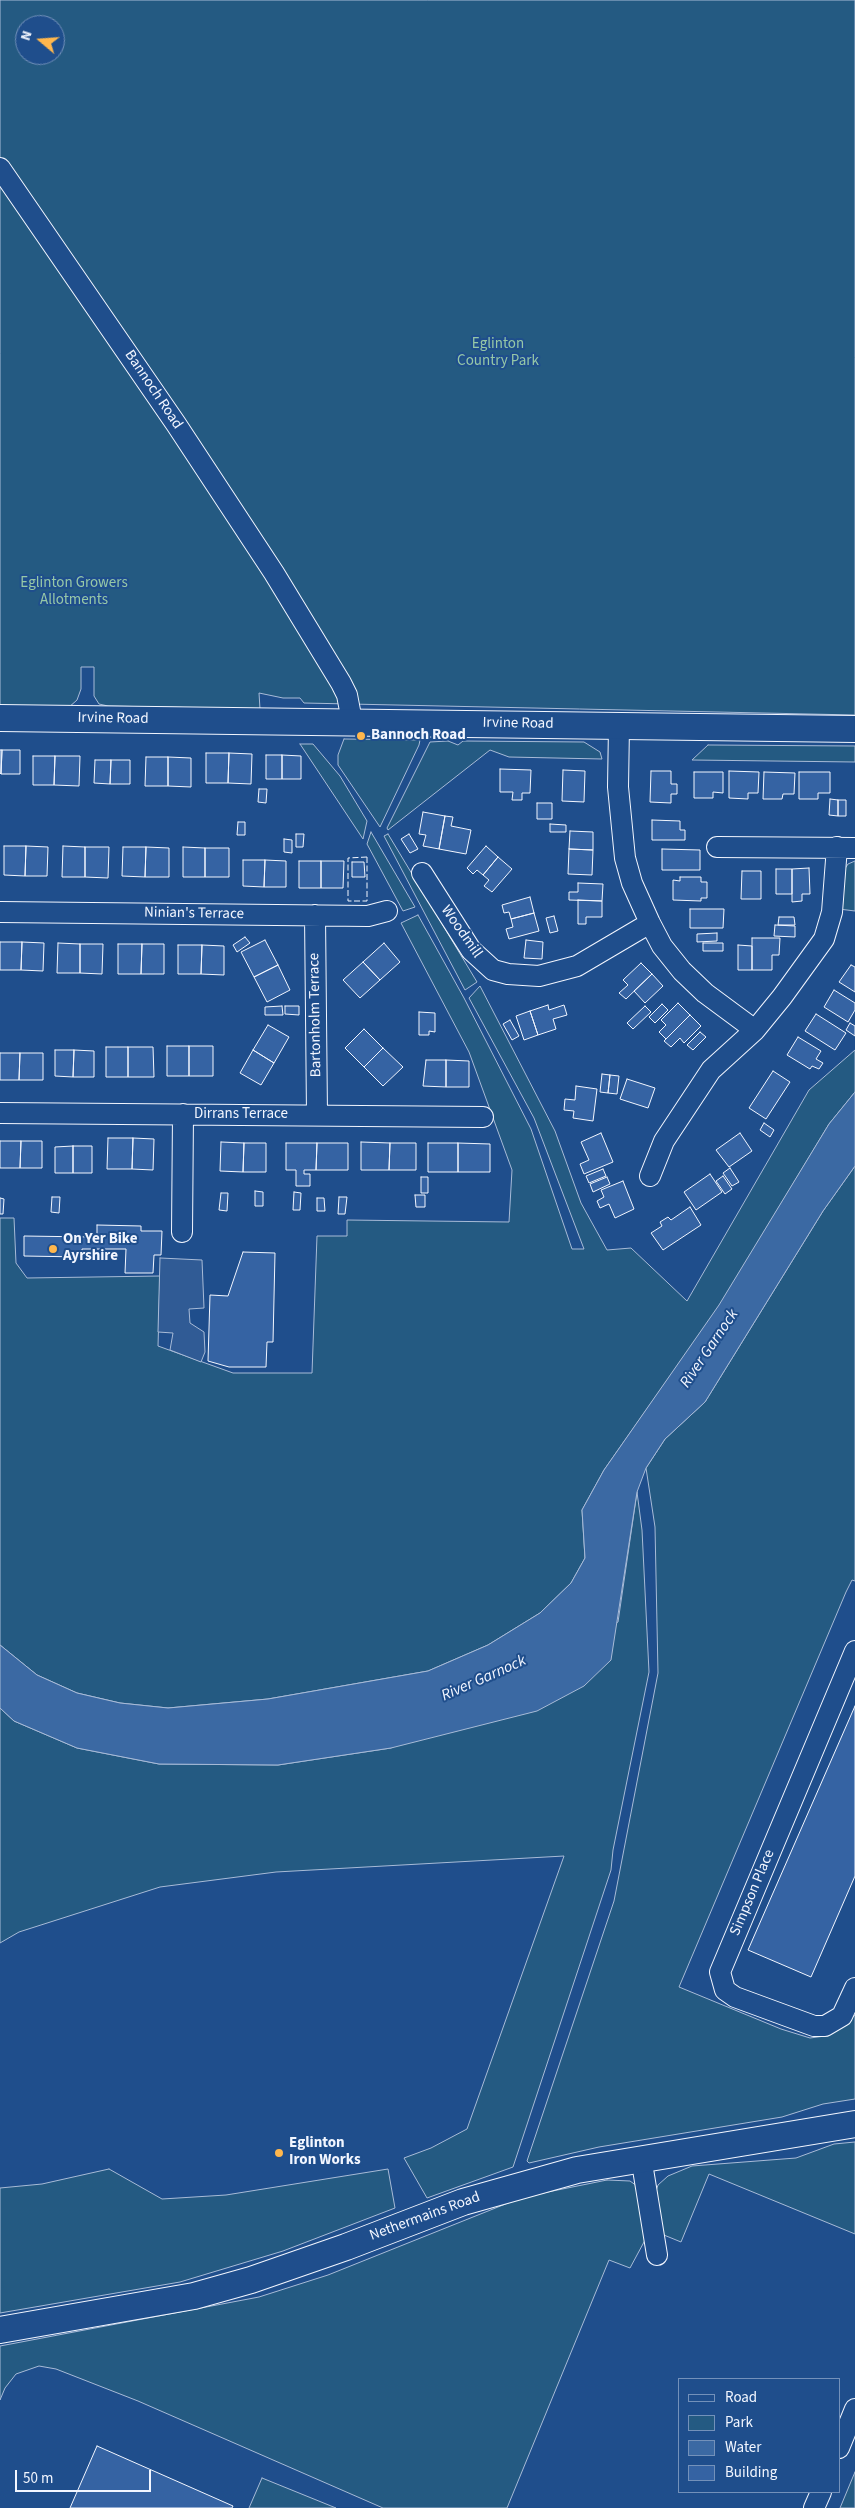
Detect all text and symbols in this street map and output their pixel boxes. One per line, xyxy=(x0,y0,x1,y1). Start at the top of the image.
north arrow xyxy=(15,15,65,65)
text: N xyxy=(16,28,38,43)
park label: Eglinton Country Park xyxy=(457,336,539,371)
street label: Bannoch Road xyxy=(120,347,186,433)
park label: Eglinton Growers Allotments xyxy=(20,575,128,610)
street label: Irvine Road xyxy=(77,709,149,729)
street label: Irvine Road xyxy=(482,714,554,734)
place label: Bannoch Road xyxy=(371,727,466,745)
marker: Bannoch Road xyxy=(355,730,367,742)
street label: Woodmill xyxy=(436,902,486,962)
street label: Ninian's Terrace xyxy=(144,904,244,924)
street label: Bartonholm Terrace xyxy=(306,953,326,1077)
street label: Dirrans Terrace xyxy=(194,1106,288,1124)
place label: On Yer Bike Ayrshire xyxy=(63,1231,137,1266)
marker: On Yer Bike Ayrshire xyxy=(47,1243,59,1255)
water label: River Garnock xyxy=(677,1306,743,1392)
water label: River Garnock xyxy=(439,1652,529,1706)
street label: Simpson Place xyxy=(727,1847,779,1939)
place label: Eglinton Iron Works xyxy=(289,2135,361,2170)
marker: Eglinton Iron Works xyxy=(273,2147,285,2159)
street label: Nethermains Road xyxy=(367,2189,483,2245)
legend xyxy=(678,2378,840,2493)
text: Road xyxy=(725,2387,757,2408)
text: Park xyxy=(725,2412,753,2433)
text: Water xyxy=(725,2437,761,2458)
scale bar xyxy=(18,2460,154,2492)
text: Building xyxy=(725,2462,777,2483)
text: 50 m xyxy=(23,2468,53,2489)

